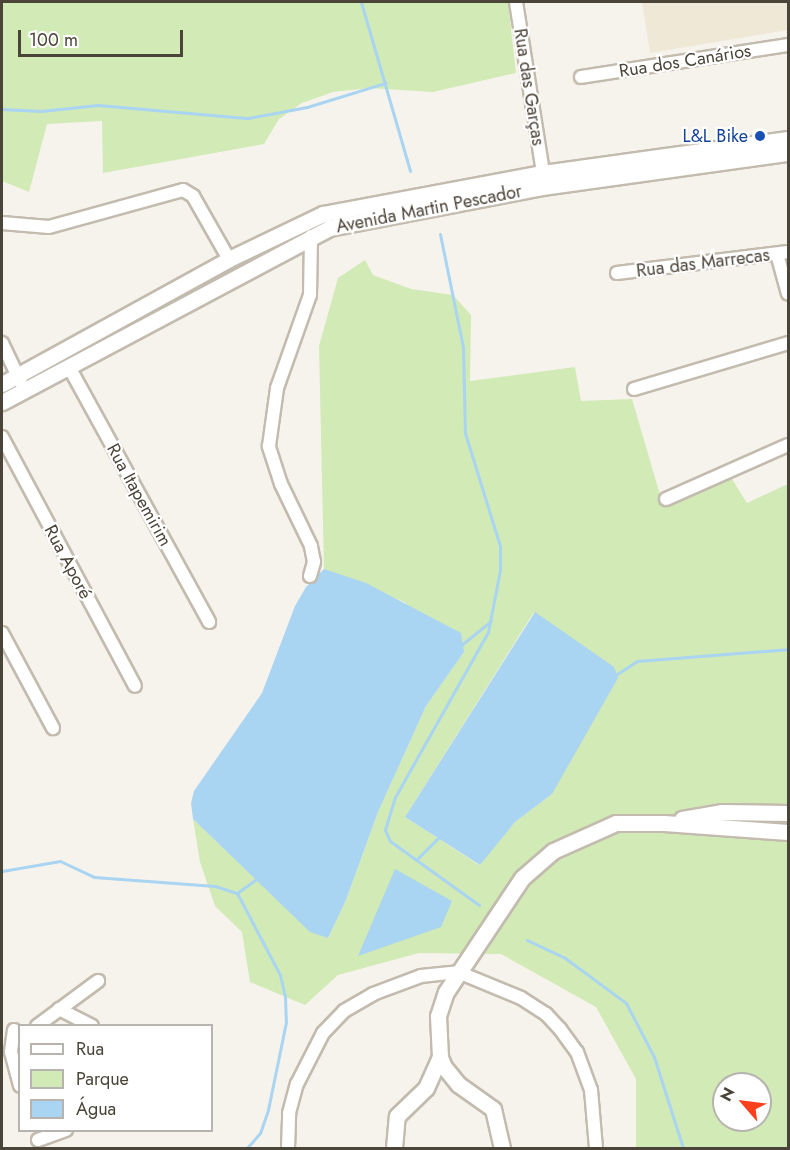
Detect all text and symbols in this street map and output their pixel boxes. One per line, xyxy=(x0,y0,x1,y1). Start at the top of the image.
scale bar xyxy=(21,18,186,56)
text: 100 m xyxy=(29,27,78,53)
street label: Rua das Garças xyxy=(509,27,549,147)
street label: Rua dos Canários xyxy=(617,40,753,82)
place label: L&L Bike xyxy=(683,125,748,147)
marker: L&L Bike xyxy=(753,129,767,143)
street label: Avenida Martin Pescador xyxy=(334,180,524,238)
street label: Rua das Marrecas xyxy=(635,244,771,282)
street label: Rua Itapemirim xyxy=(102,440,176,550)
street label: Rua Aporé xyxy=(40,521,96,603)
legend xyxy=(18,1024,213,1132)
text: Rua xyxy=(76,1036,104,1062)
text: Parque xyxy=(76,1066,129,1092)
north arrow xyxy=(712,1072,772,1132)
text: N xyxy=(714,1083,741,1105)
text: Água xyxy=(76,1096,116,1122)

